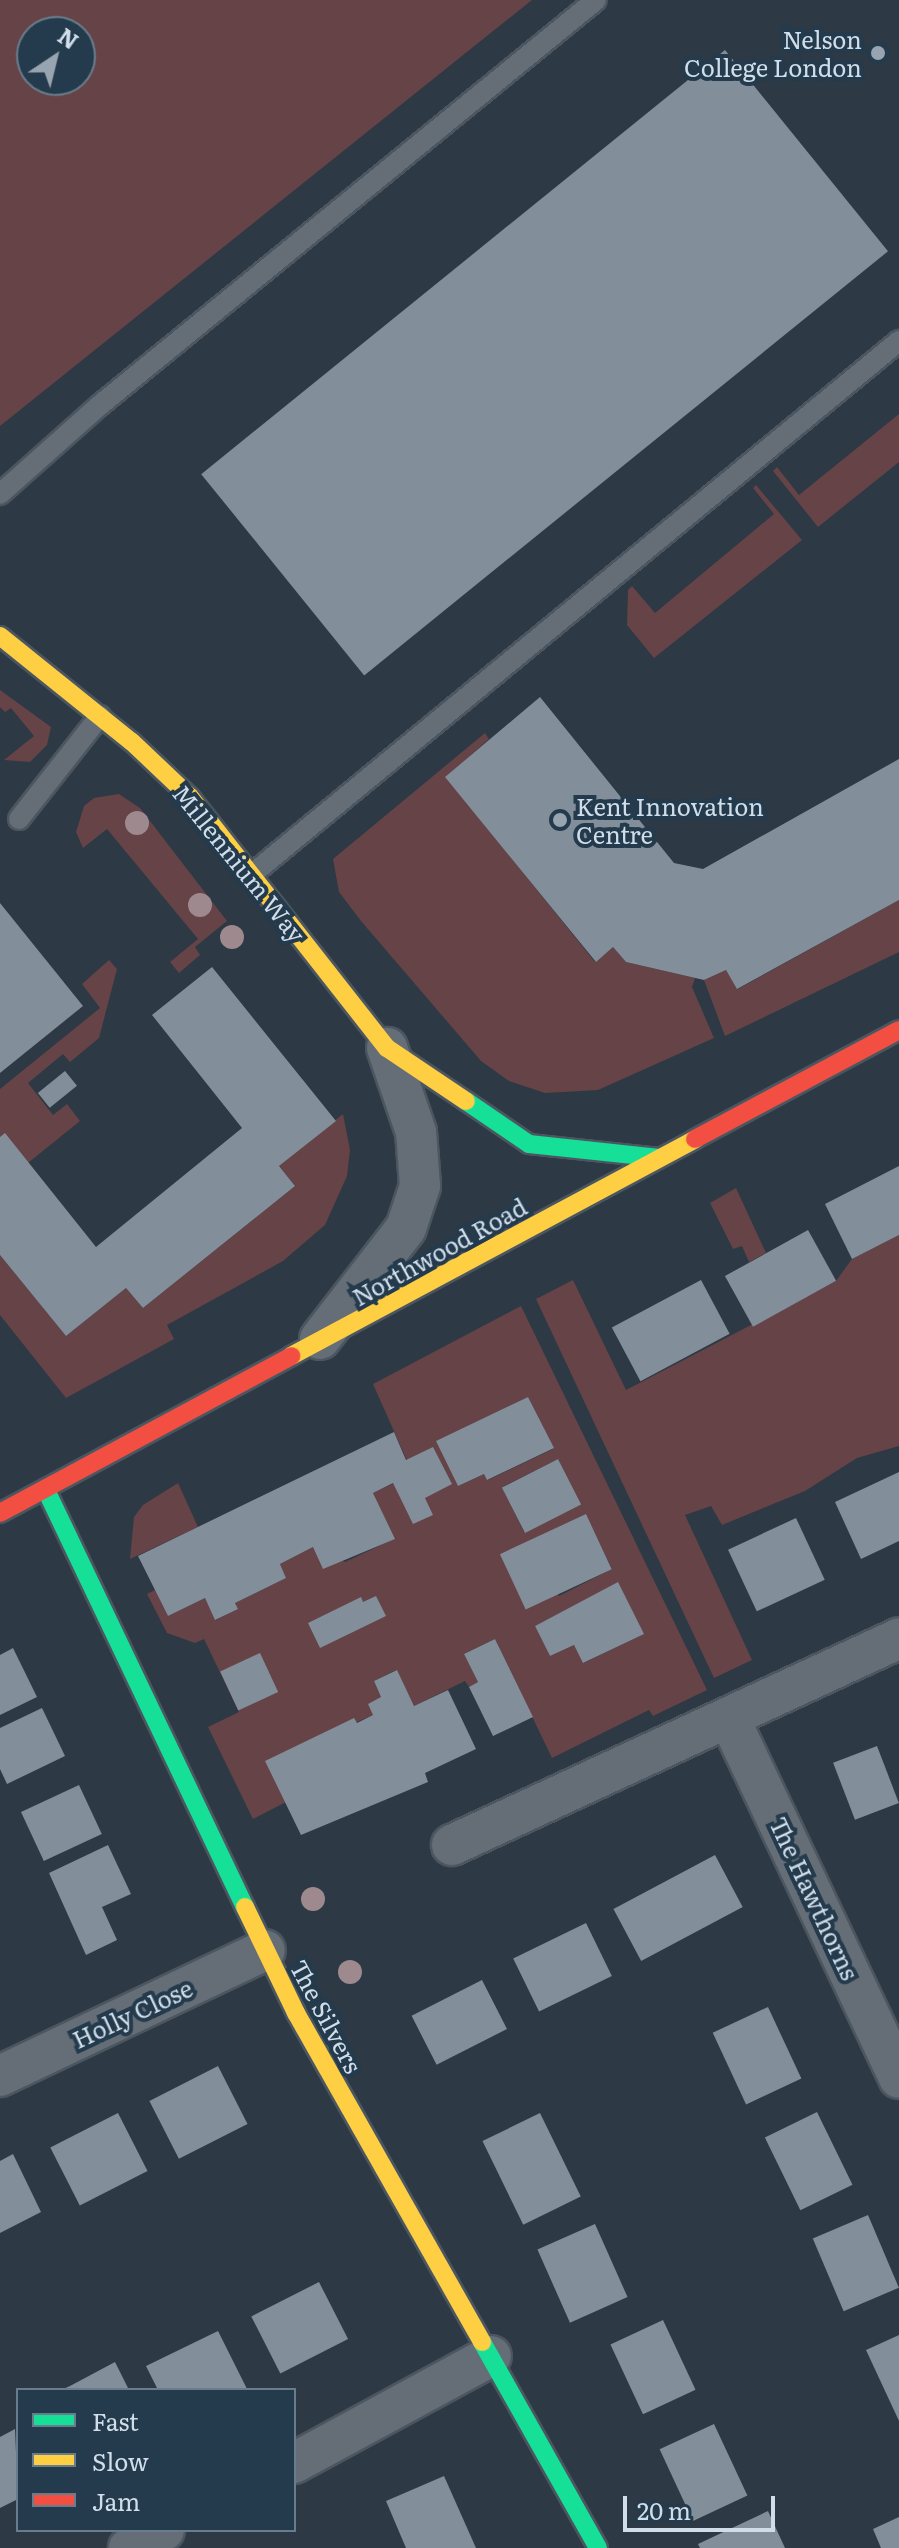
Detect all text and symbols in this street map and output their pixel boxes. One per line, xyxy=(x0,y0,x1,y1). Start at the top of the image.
north arrow xyxy=(16,16,96,96)
text: N xyxy=(52,19,86,56)
place label: Nelson College London xyxy=(684,25,862,81)
marker: Nelson College London xyxy=(869,44,887,62)
street label: Millennium Way xyxy=(168,779,312,947)
place label: Kent Innovation Centre xyxy=(576,792,764,848)
marker: Kent Innovation Centre xyxy=(551,811,569,829)
street label: Northwood Road xyxy=(347,1191,531,1311)
street label: The Hawthorns xyxy=(765,1812,865,1984)
street label: The Silvers xyxy=(285,1954,369,2078)
street label: Holly Close xyxy=(68,1973,196,2053)
legend xyxy=(16,2388,296,2532)
text: Fast xyxy=(92,2403,139,2438)
text: Slow xyxy=(92,2443,149,2478)
scale bar xyxy=(627,2480,779,2530)
text: Jam xyxy=(92,2483,140,2518)
text: 20 m xyxy=(637,2492,691,2527)

